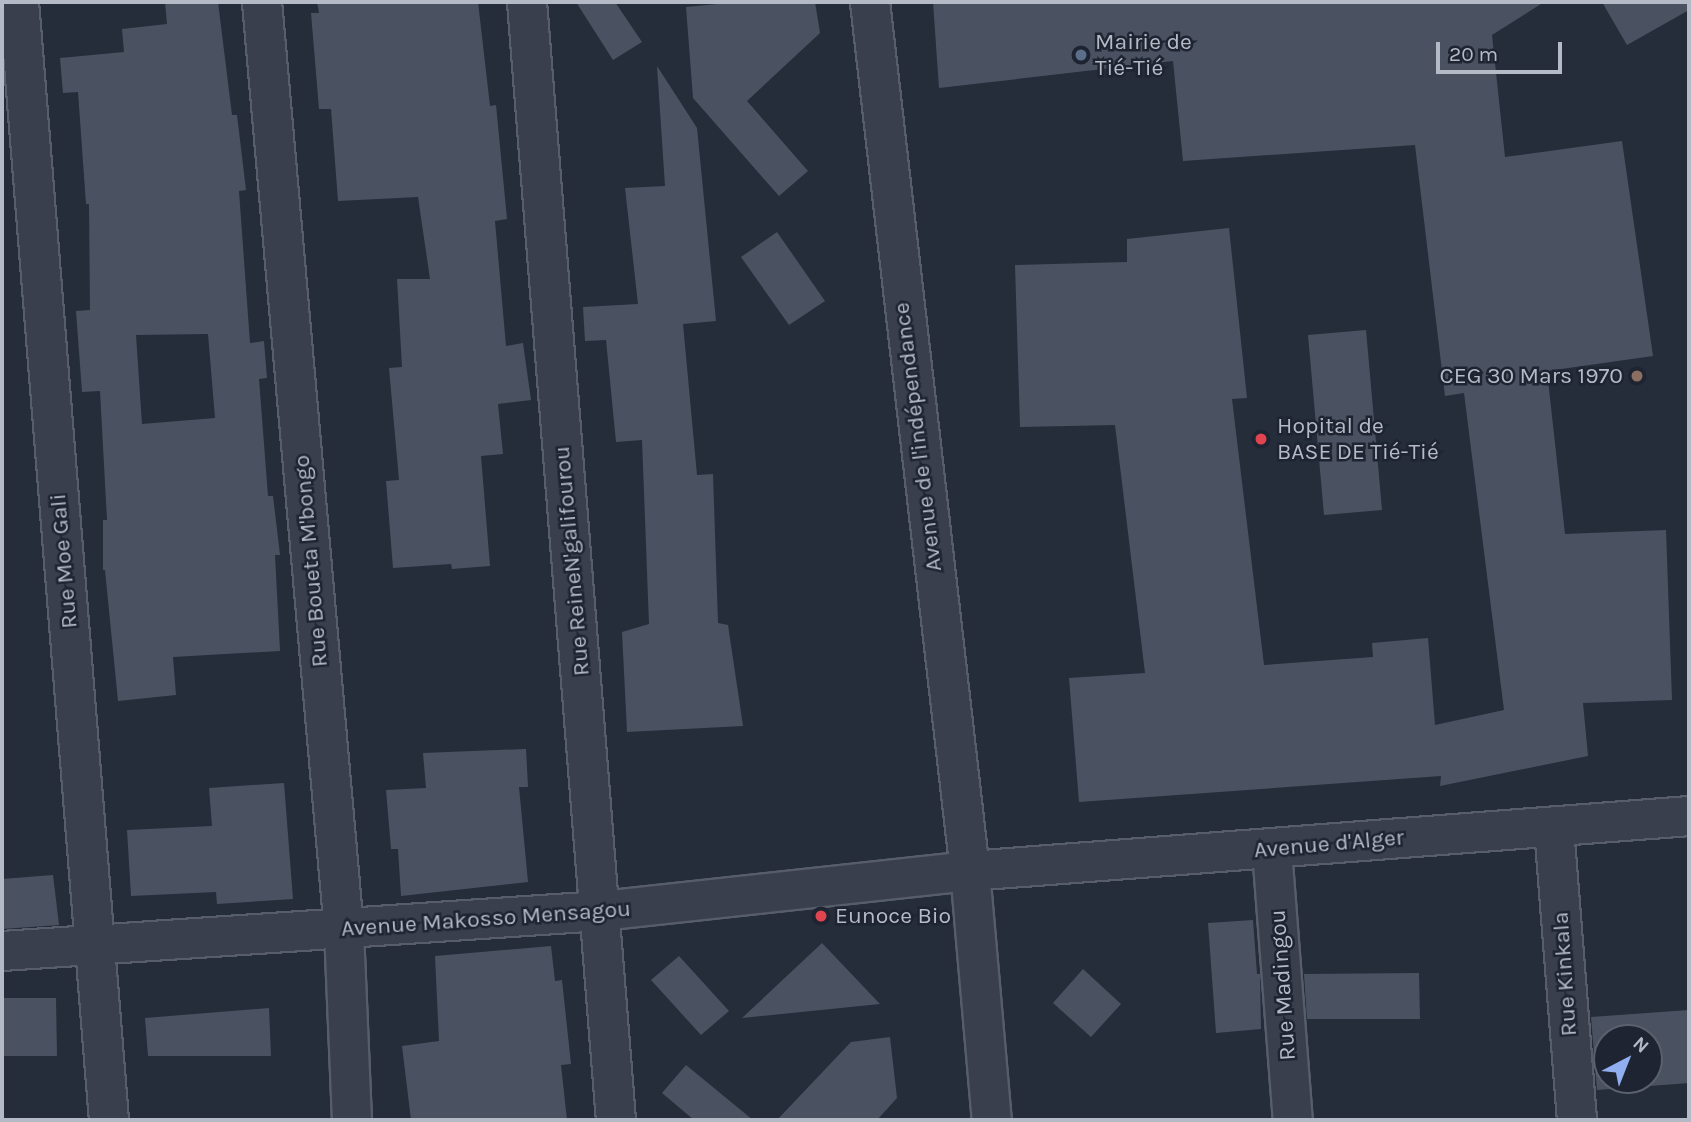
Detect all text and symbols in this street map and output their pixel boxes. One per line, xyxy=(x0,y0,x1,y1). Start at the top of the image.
place label: Mairie de Tié-Tié xyxy=(1095,28,1192,82)
scale bar xyxy=(1439,28,1565,72)
text: 20 m xyxy=(1449,42,1498,66)
marker: Mairie de Tié-Tié xyxy=(1073,47,1089,63)
street label: Avenue de l'indépendance xyxy=(888,301,948,573)
place label: CEG 30 Mars 1970 xyxy=(1440,362,1623,390)
marker: CEG 30 Mars 1970 xyxy=(1629,368,1645,384)
place label: Hopital de BASE DE Tié-Tié xyxy=(1277,412,1439,466)
marker: Hopital de BASE DE Tié-Tié xyxy=(1251,429,1271,449)
street label: Rue ReineN'galifourou xyxy=(548,445,596,677)
street label: Rue Boueta M'bongo xyxy=(288,454,334,668)
street label: Rue Moe Gali xyxy=(44,492,84,630)
street label: Avenue d'Alger xyxy=(1253,824,1405,864)
street label: Avenue Makosso Mensagou xyxy=(340,895,632,943)
place label: Eunoce Bio xyxy=(835,902,951,930)
marker: Eunoce Bio xyxy=(813,908,829,924)
street label: Rue Madingou xyxy=(1264,909,1302,1061)
street label: Rue Kinkala xyxy=(1547,911,1583,1037)
north arrow xyxy=(1593,1024,1663,1094)
text: N xyxy=(1628,1032,1653,1058)

